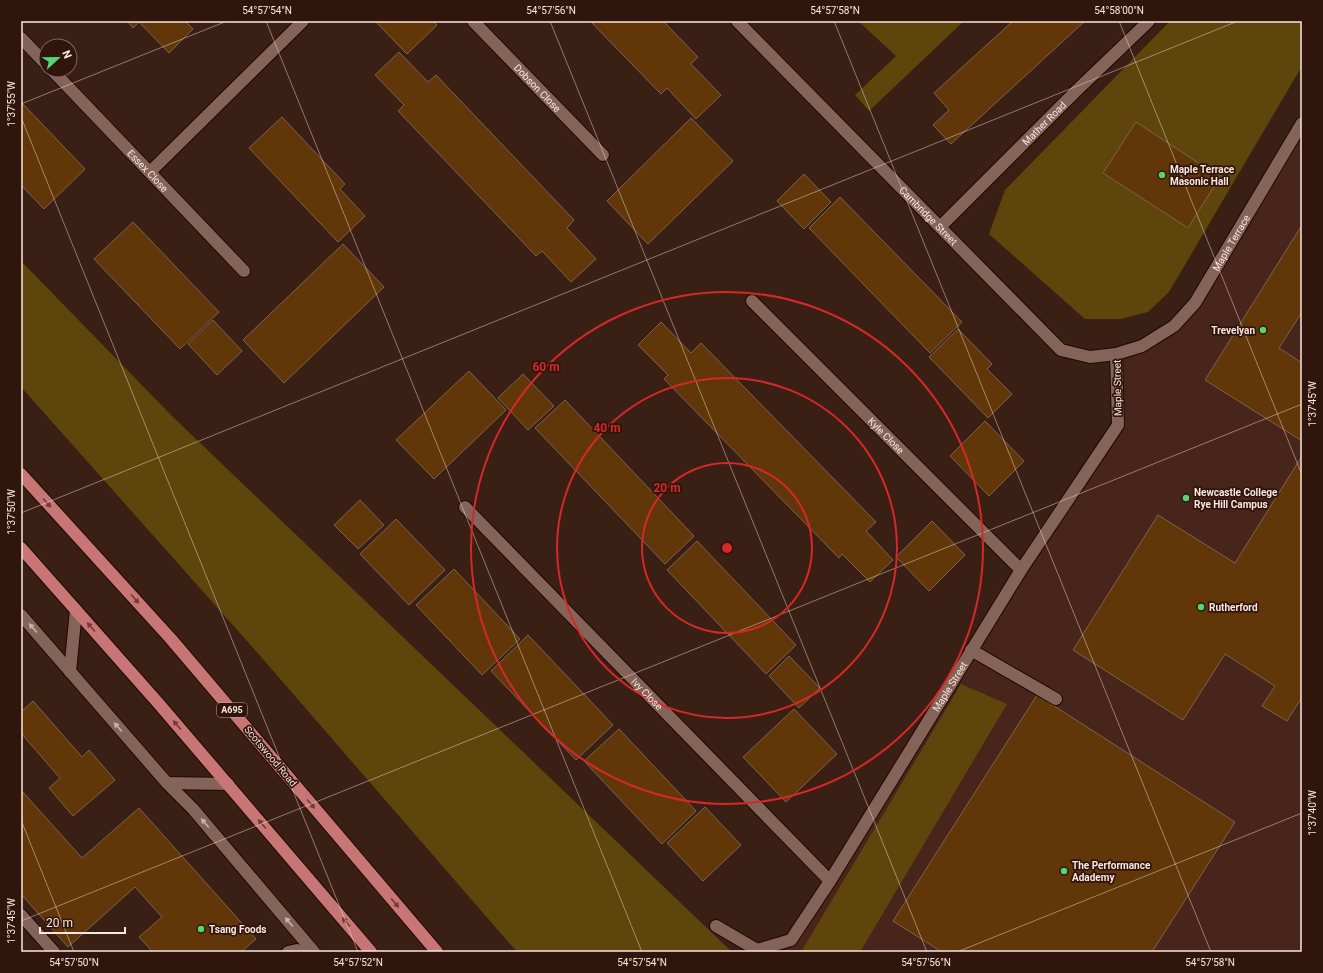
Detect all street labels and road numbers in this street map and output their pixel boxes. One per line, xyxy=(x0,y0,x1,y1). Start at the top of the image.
street label: Dobson Close xyxy=(512,62,563,114)
street label: Mather Road xyxy=(1020,99,1068,148)
street label: Essex Close xyxy=(125,148,170,194)
street label: Cambridge Street xyxy=(897,184,959,247)
street label: Maple Terrace xyxy=(1210,213,1252,273)
street label: Maple Street xyxy=(1112,360,1123,416)
street label: Kyle Close xyxy=(866,415,906,456)
street label: Maple Street xyxy=(930,660,969,714)
street label: Ivy Close xyxy=(629,676,665,712)
road number: A695 xyxy=(217,703,247,717)
street label: Scotswood Road xyxy=(242,724,299,789)

